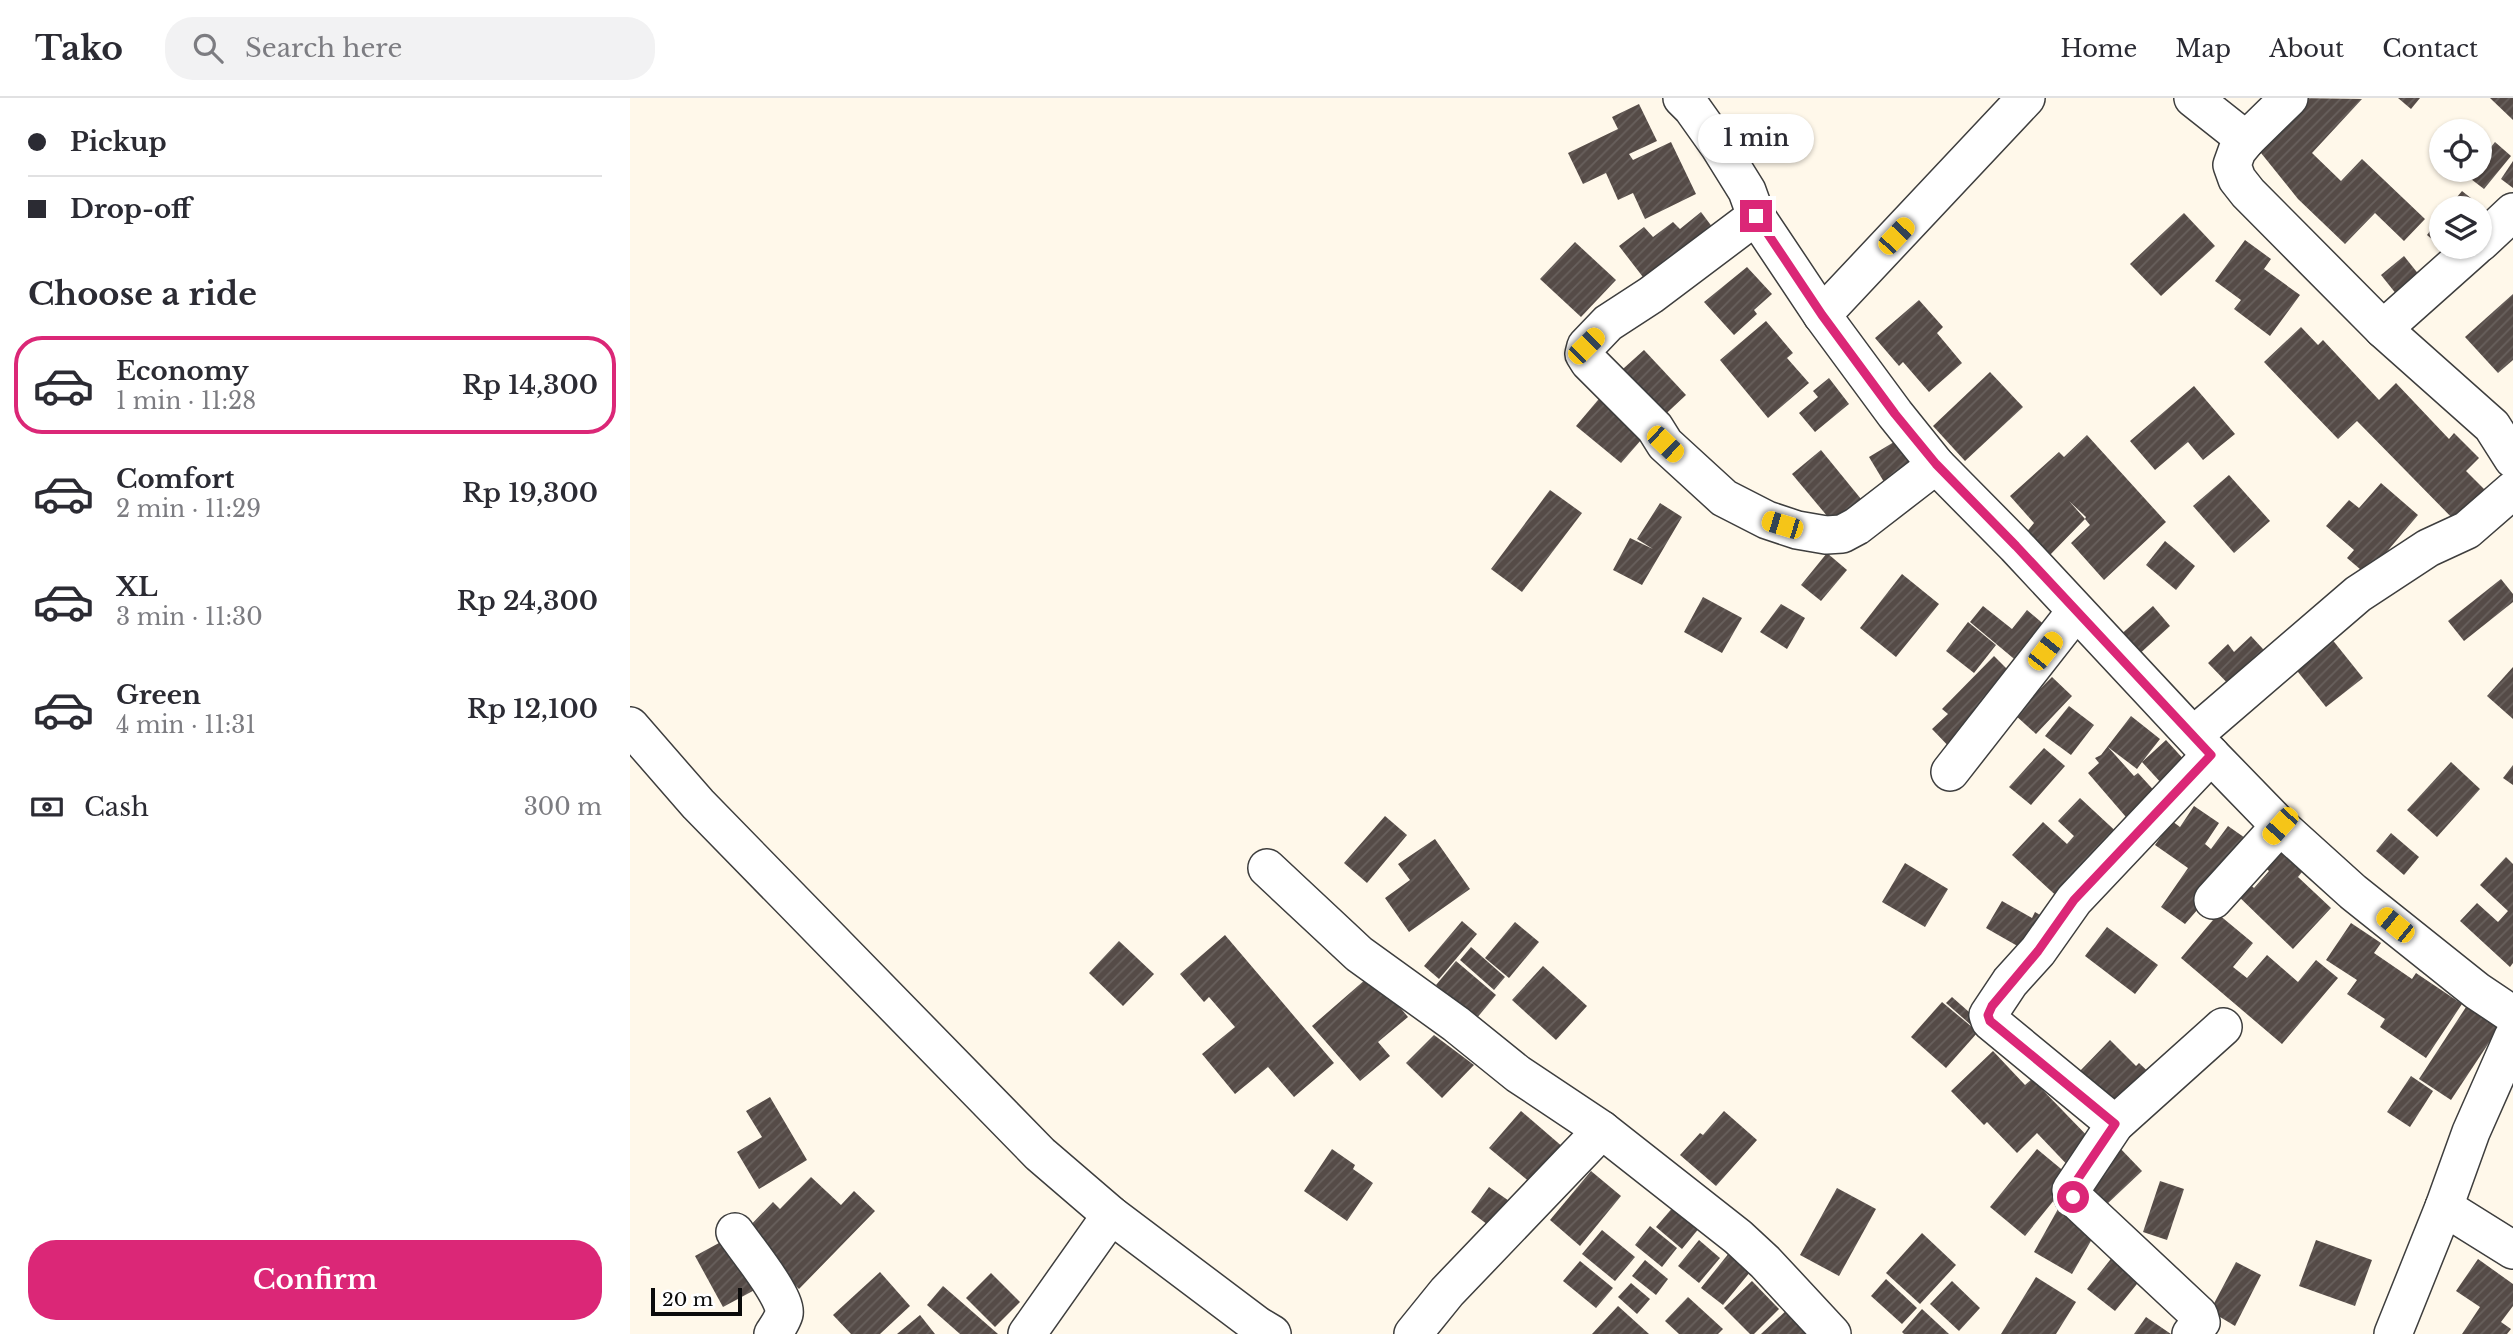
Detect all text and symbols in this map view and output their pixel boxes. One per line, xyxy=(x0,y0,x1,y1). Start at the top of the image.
search box xyxy=(165,17,655,80)
text: Tako xyxy=(35,28,123,69)
icon: search xyxy=(189,29,227,67)
text: Search here xyxy=(245,32,402,64)
text: Home xyxy=(2061,34,2137,63)
text: Map xyxy=(2175,34,2231,63)
text: About xyxy=(2269,34,2344,63)
text: Contact xyxy=(2382,34,2478,63)
callout: 1 min xyxy=(1698,115,1814,164)
map controls xyxy=(2429,119,2492,259)
button: locate xyxy=(2429,119,2492,182)
text: 1 min xyxy=(1723,124,1789,152)
text: Pickup xyxy=(70,126,167,158)
text: Drop-off xyxy=(70,193,191,225)
button: layers xyxy=(2429,196,2492,259)
route end xyxy=(1740,200,1772,232)
car xyxy=(1874,213,1919,259)
text: Choose a ride xyxy=(28,274,257,314)
car xyxy=(1564,324,1609,368)
icon: car xyxy=(32,354,95,417)
text: Economy xyxy=(116,355,249,387)
text: Rp 14,300 xyxy=(462,369,598,401)
text: 1 min · 11:28 xyxy=(116,387,256,415)
car xyxy=(1643,422,1688,466)
icon: car xyxy=(32,462,95,525)
text: Comfort xyxy=(116,463,234,495)
text: Rp 19,300 xyxy=(462,477,598,509)
text: 2 min · 11:29 xyxy=(116,495,261,523)
car xyxy=(1759,509,1806,541)
icon: car xyxy=(32,570,95,633)
text: XL xyxy=(116,571,158,603)
text: Rp 24,300 xyxy=(457,585,598,617)
text: 3 min · 11:30 xyxy=(116,603,263,631)
car xyxy=(2024,628,2067,674)
icon: car xyxy=(32,678,95,741)
text: Green xyxy=(116,679,201,711)
text: Rp 12,100 xyxy=(467,693,598,725)
text: 4 min · 11:31 xyxy=(116,711,256,739)
icon: cash xyxy=(28,788,66,826)
text: Cash xyxy=(84,791,149,823)
text: 300 m xyxy=(524,793,602,821)
car xyxy=(2259,803,2302,849)
car xyxy=(2373,904,2418,946)
route start xyxy=(2057,1181,2089,1213)
button: Confirm xyxy=(28,1240,602,1320)
scale bar xyxy=(651,1285,742,1317)
text: 20 m xyxy=(662,1288,713,1311)

